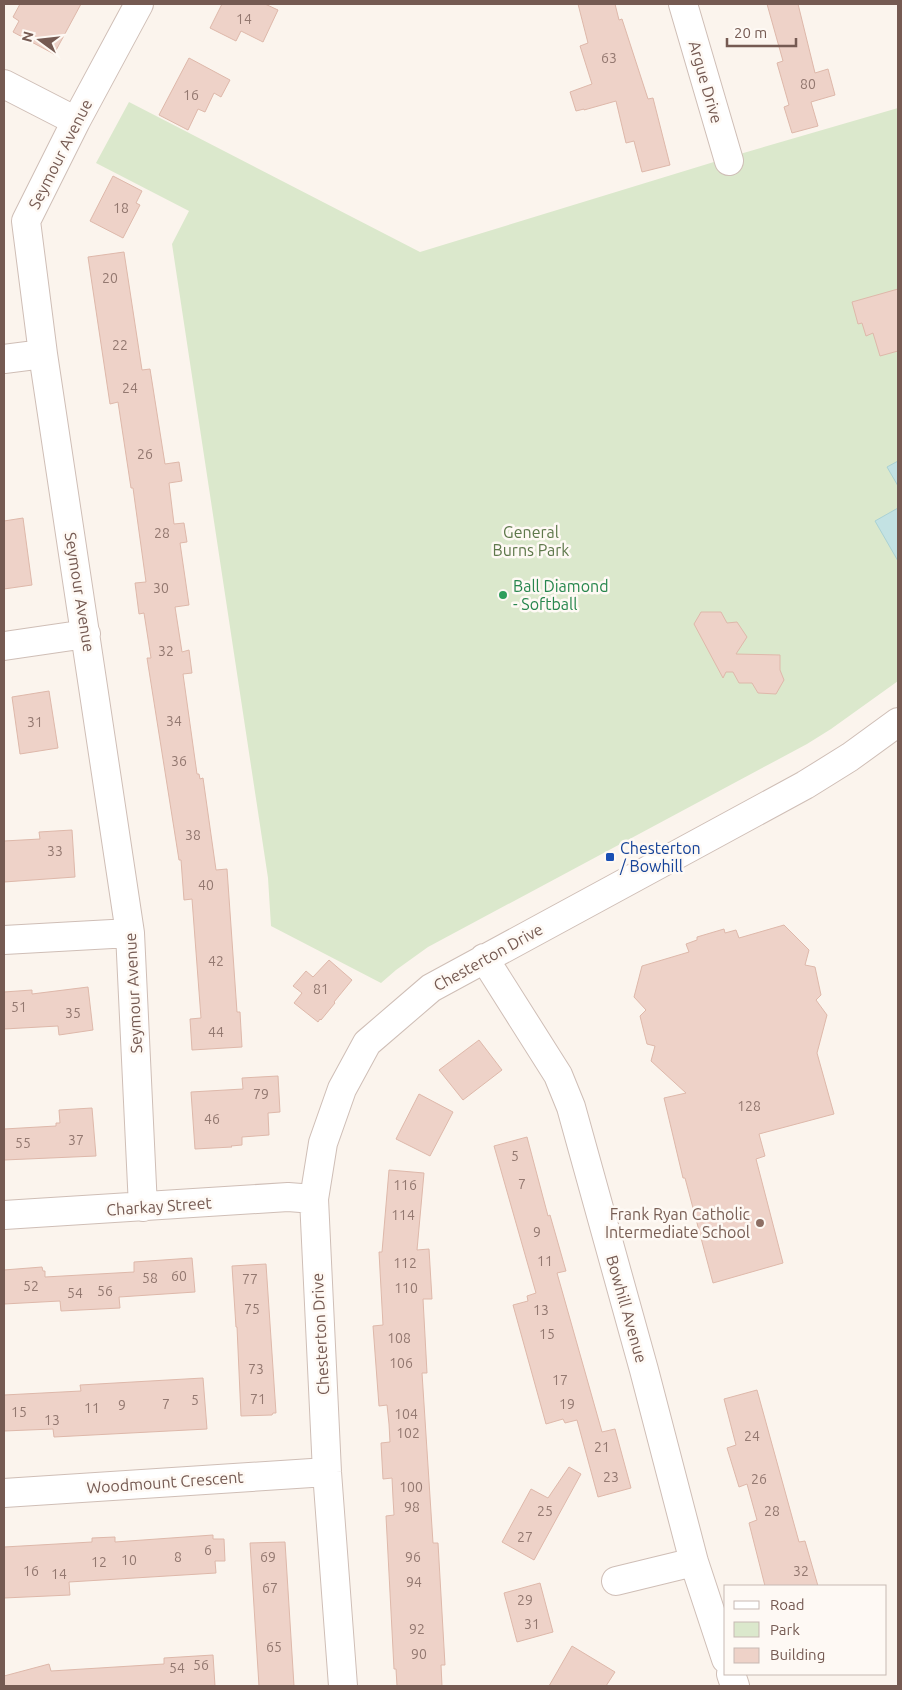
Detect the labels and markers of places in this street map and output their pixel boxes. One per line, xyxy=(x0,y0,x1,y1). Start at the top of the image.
place label: Ball Diamond - Softball xyxy=(513,577,609,613)
marker: Ball Diamond - Softball xyxy=(497,589,509,601)
place label: Chesterton / Bowhill xyxy=(619,839,701,875)
marker: Chesterton / Bowhill xyxy=(604,851,616,863)
place label: Frank Ryan Catholic Intermediate School xyxy=(605,1205,751,1241)
marker: Frank Ryan Catholic Intermediate School xyxy=(754,1217,766,1229)

